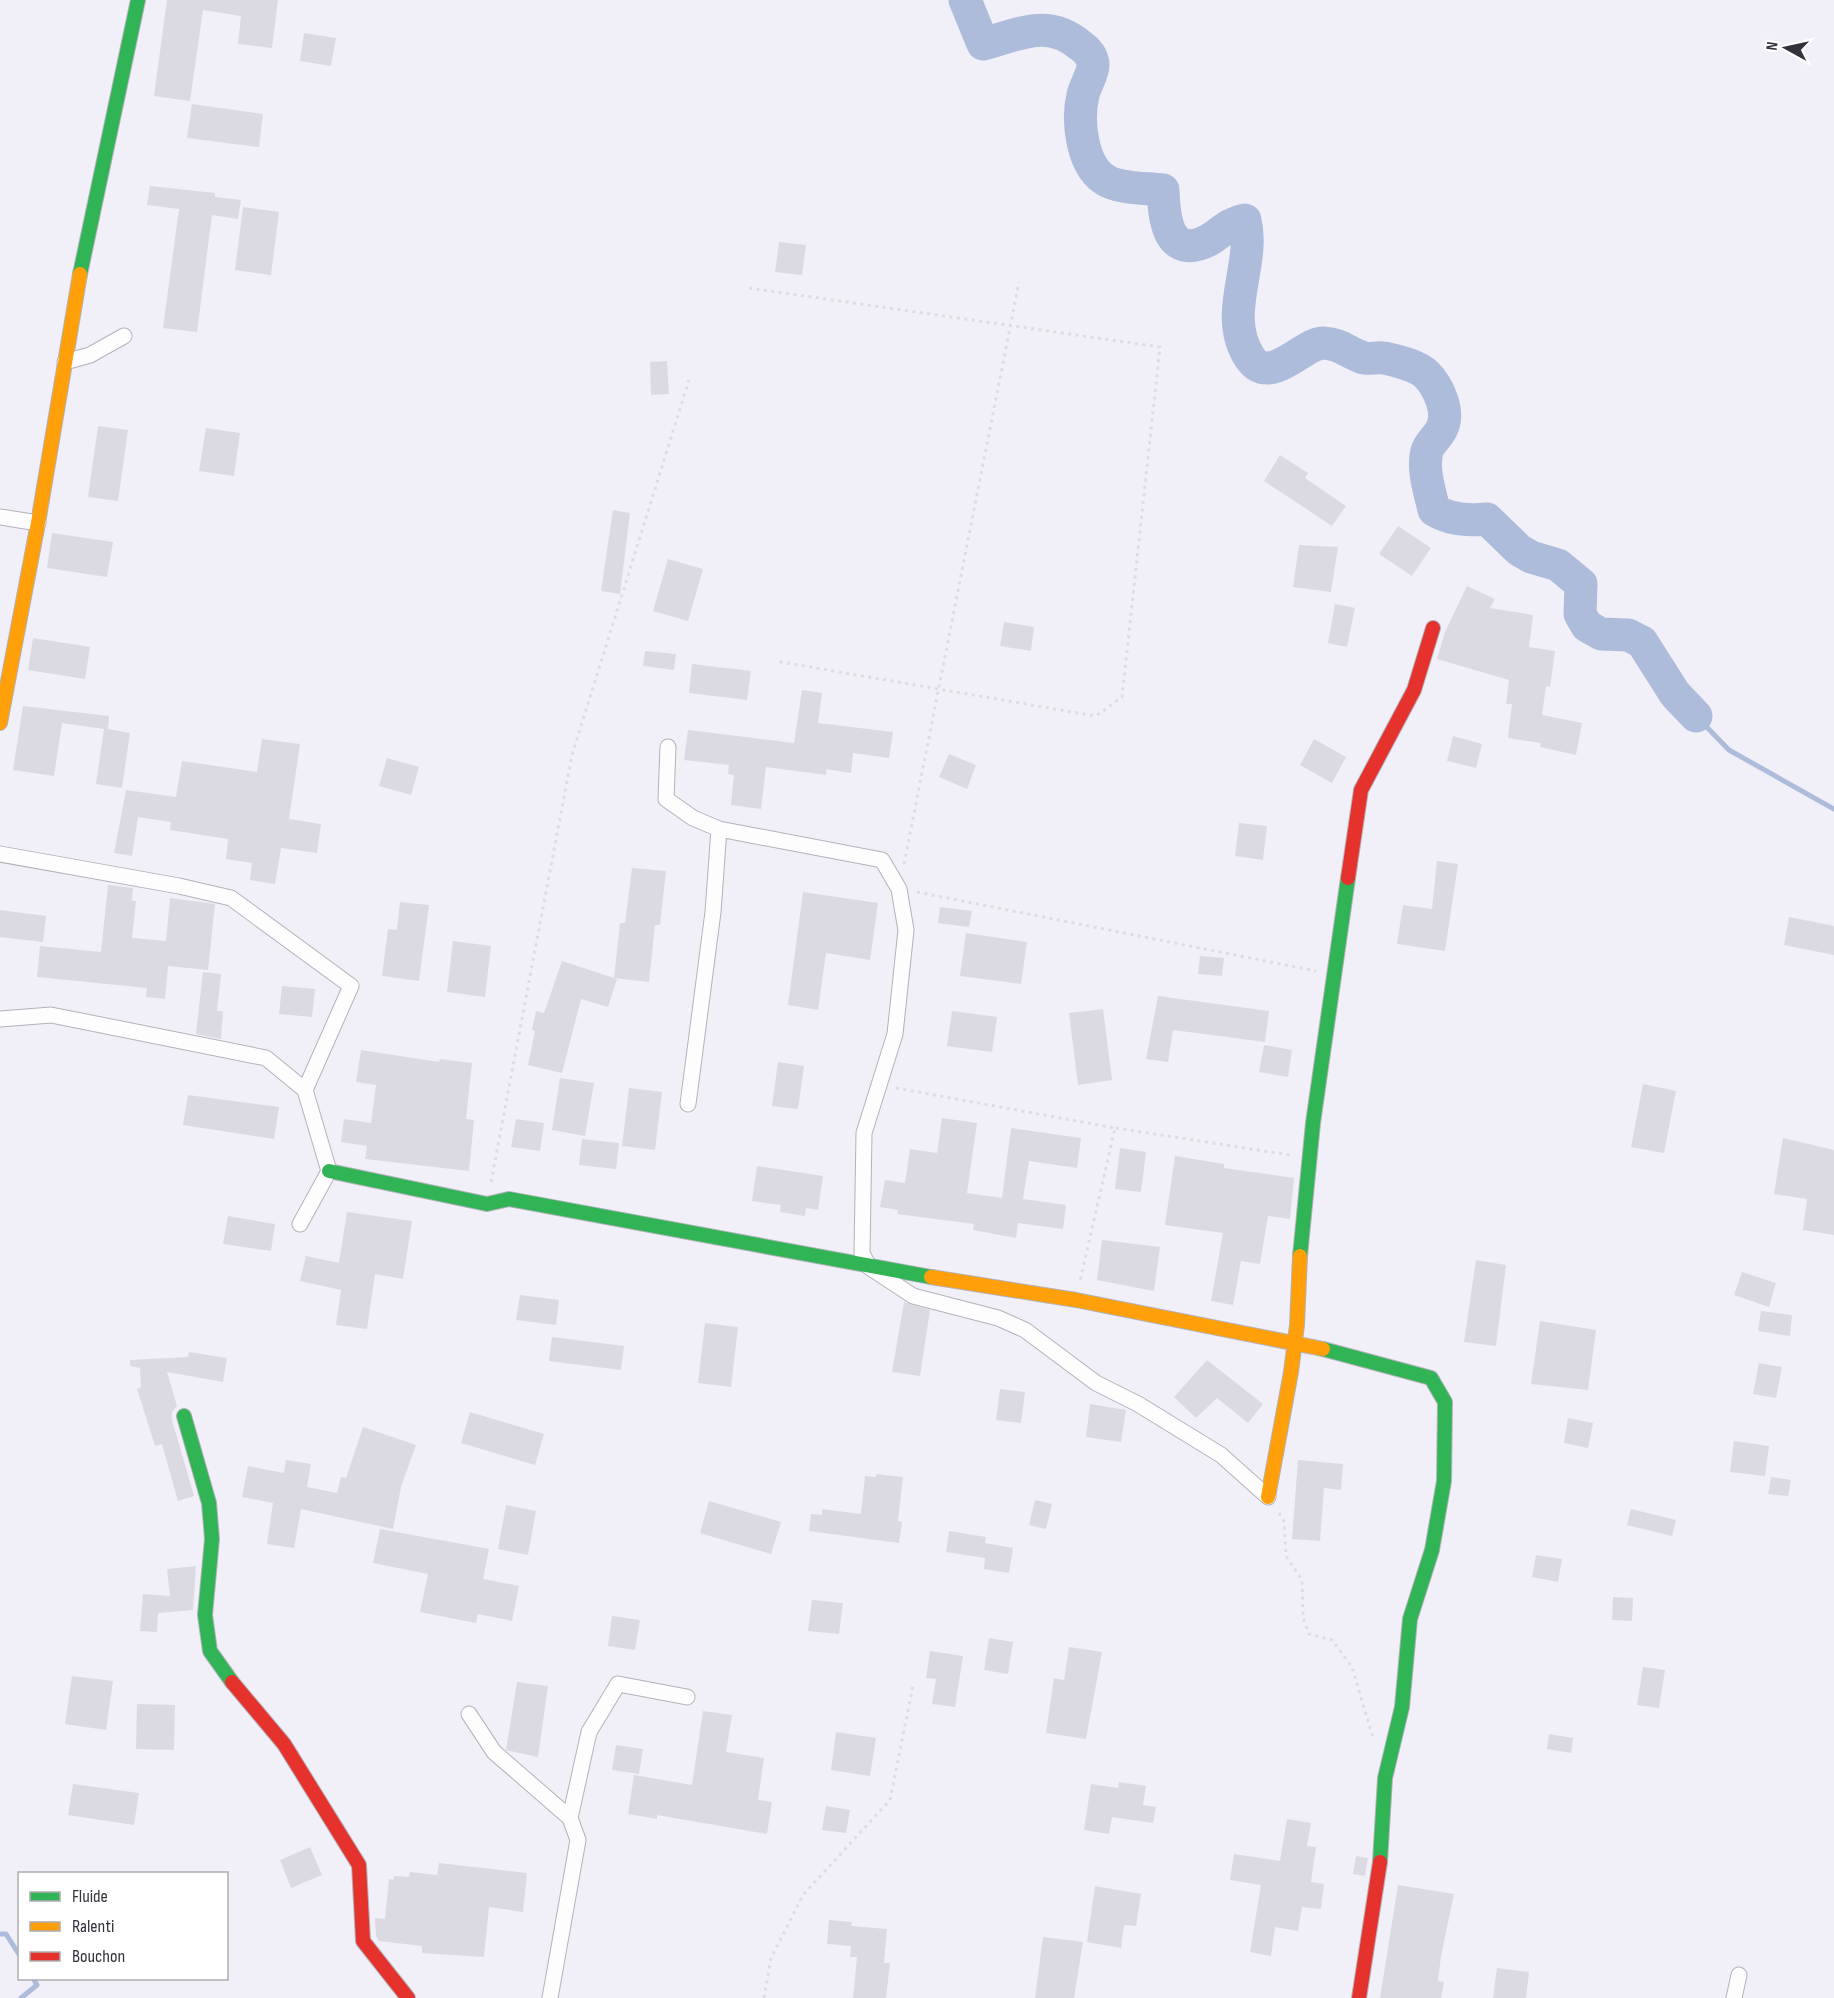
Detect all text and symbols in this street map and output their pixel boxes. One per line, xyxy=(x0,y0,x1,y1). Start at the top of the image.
north arrow xyxy=(1756,18,1816,78)
text: N xyxy=(1763,41,1783,52)
legend xyxy=(18,1872,228,1980)
text: Fluide xyxy=(72,1886,108,1907)
text: Ralenti xyxy=(72,1916,114,1937)
text: Bouchon xyxy=(72,1946,125,1967)

